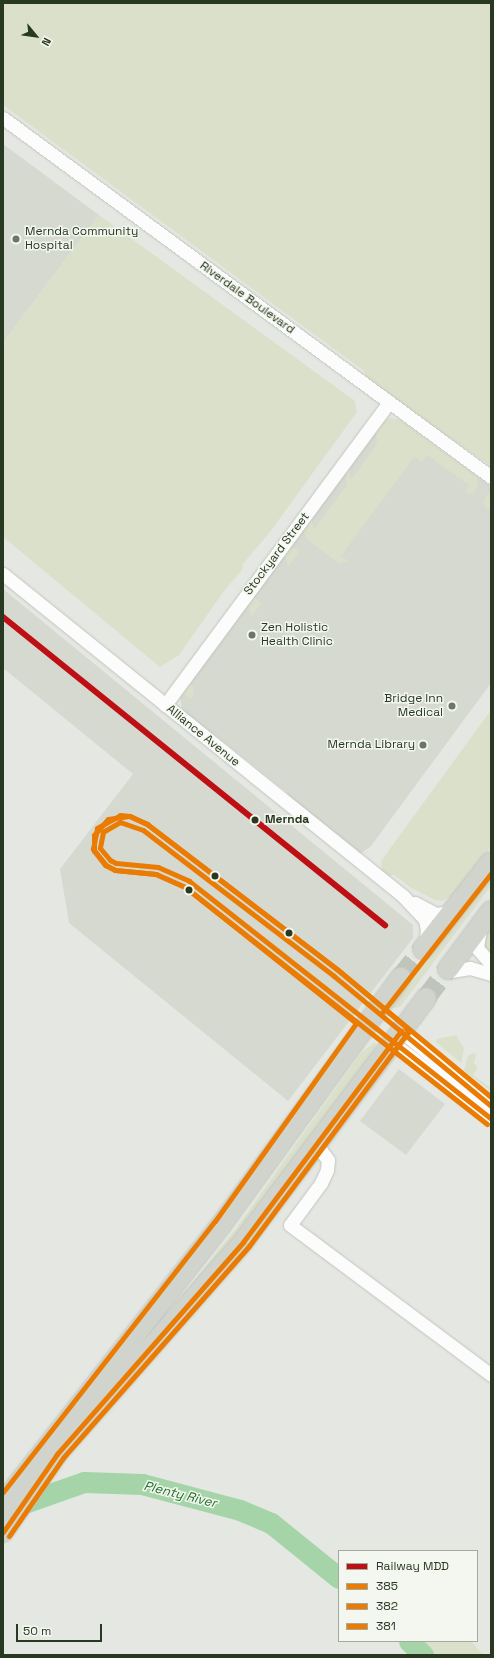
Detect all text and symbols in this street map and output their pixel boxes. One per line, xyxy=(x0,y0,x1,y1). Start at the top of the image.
north arrow xyxy=(16,16,56,56)
text: N xyxy=(39,35,54,48)
place label: Mernda Community Hospital xyxy=(25,225,138,253)
marker: Mernda Community Hospital xyxy=(10,233,22,245)
street label: Riverdale Boulevard xyxy=(197,259,297,337)
street label: Stockyard Street xyxy=(241,510,313,598)
place label: Zen Holistic Health Clinic xyxy=(261,621,333,649)
marker: Zen Holistic Health Clinic xyxy=(246,629,258,641)
place label: Bridge Inn Medical xyxy=(384,692,443,720)
marker: Bridge Inn Medical xyxy=(446,700,458,712)
street label: Alliance Avenue xyxy=(163,702,243,770)
place label: Mernda Library xyxy=(328,738,415,752)
marker: Mernda Library xyxy=(418,740,428,750)
marker: Mernda xyxy=(248,813,262,827)
place label: Mernda xyxy=(265,813,309,827)
unlabelled marker xyxy=(210,871,220,881)
unlabelled marker xyxy=(184,885,194,895)
unlabelled marker xyxy=(284,928,294,938)
water label: Plenty River xyxy=(142,1478,218,1512)
legend xyxy=(338,1550,478,1642)
text: Railway MDD xyxy=(376,1558,449,1574)
text: 385 xyxy=(376,1578,398,1594)
text: 382 xyxy=(376,1598,398,1614)
scale bar xyxy=(18,1616,104,1642)
text: 381 xyxy=(376,1618,396,1634)
text: 50 m xyxy=(23,1623,51,1639)

